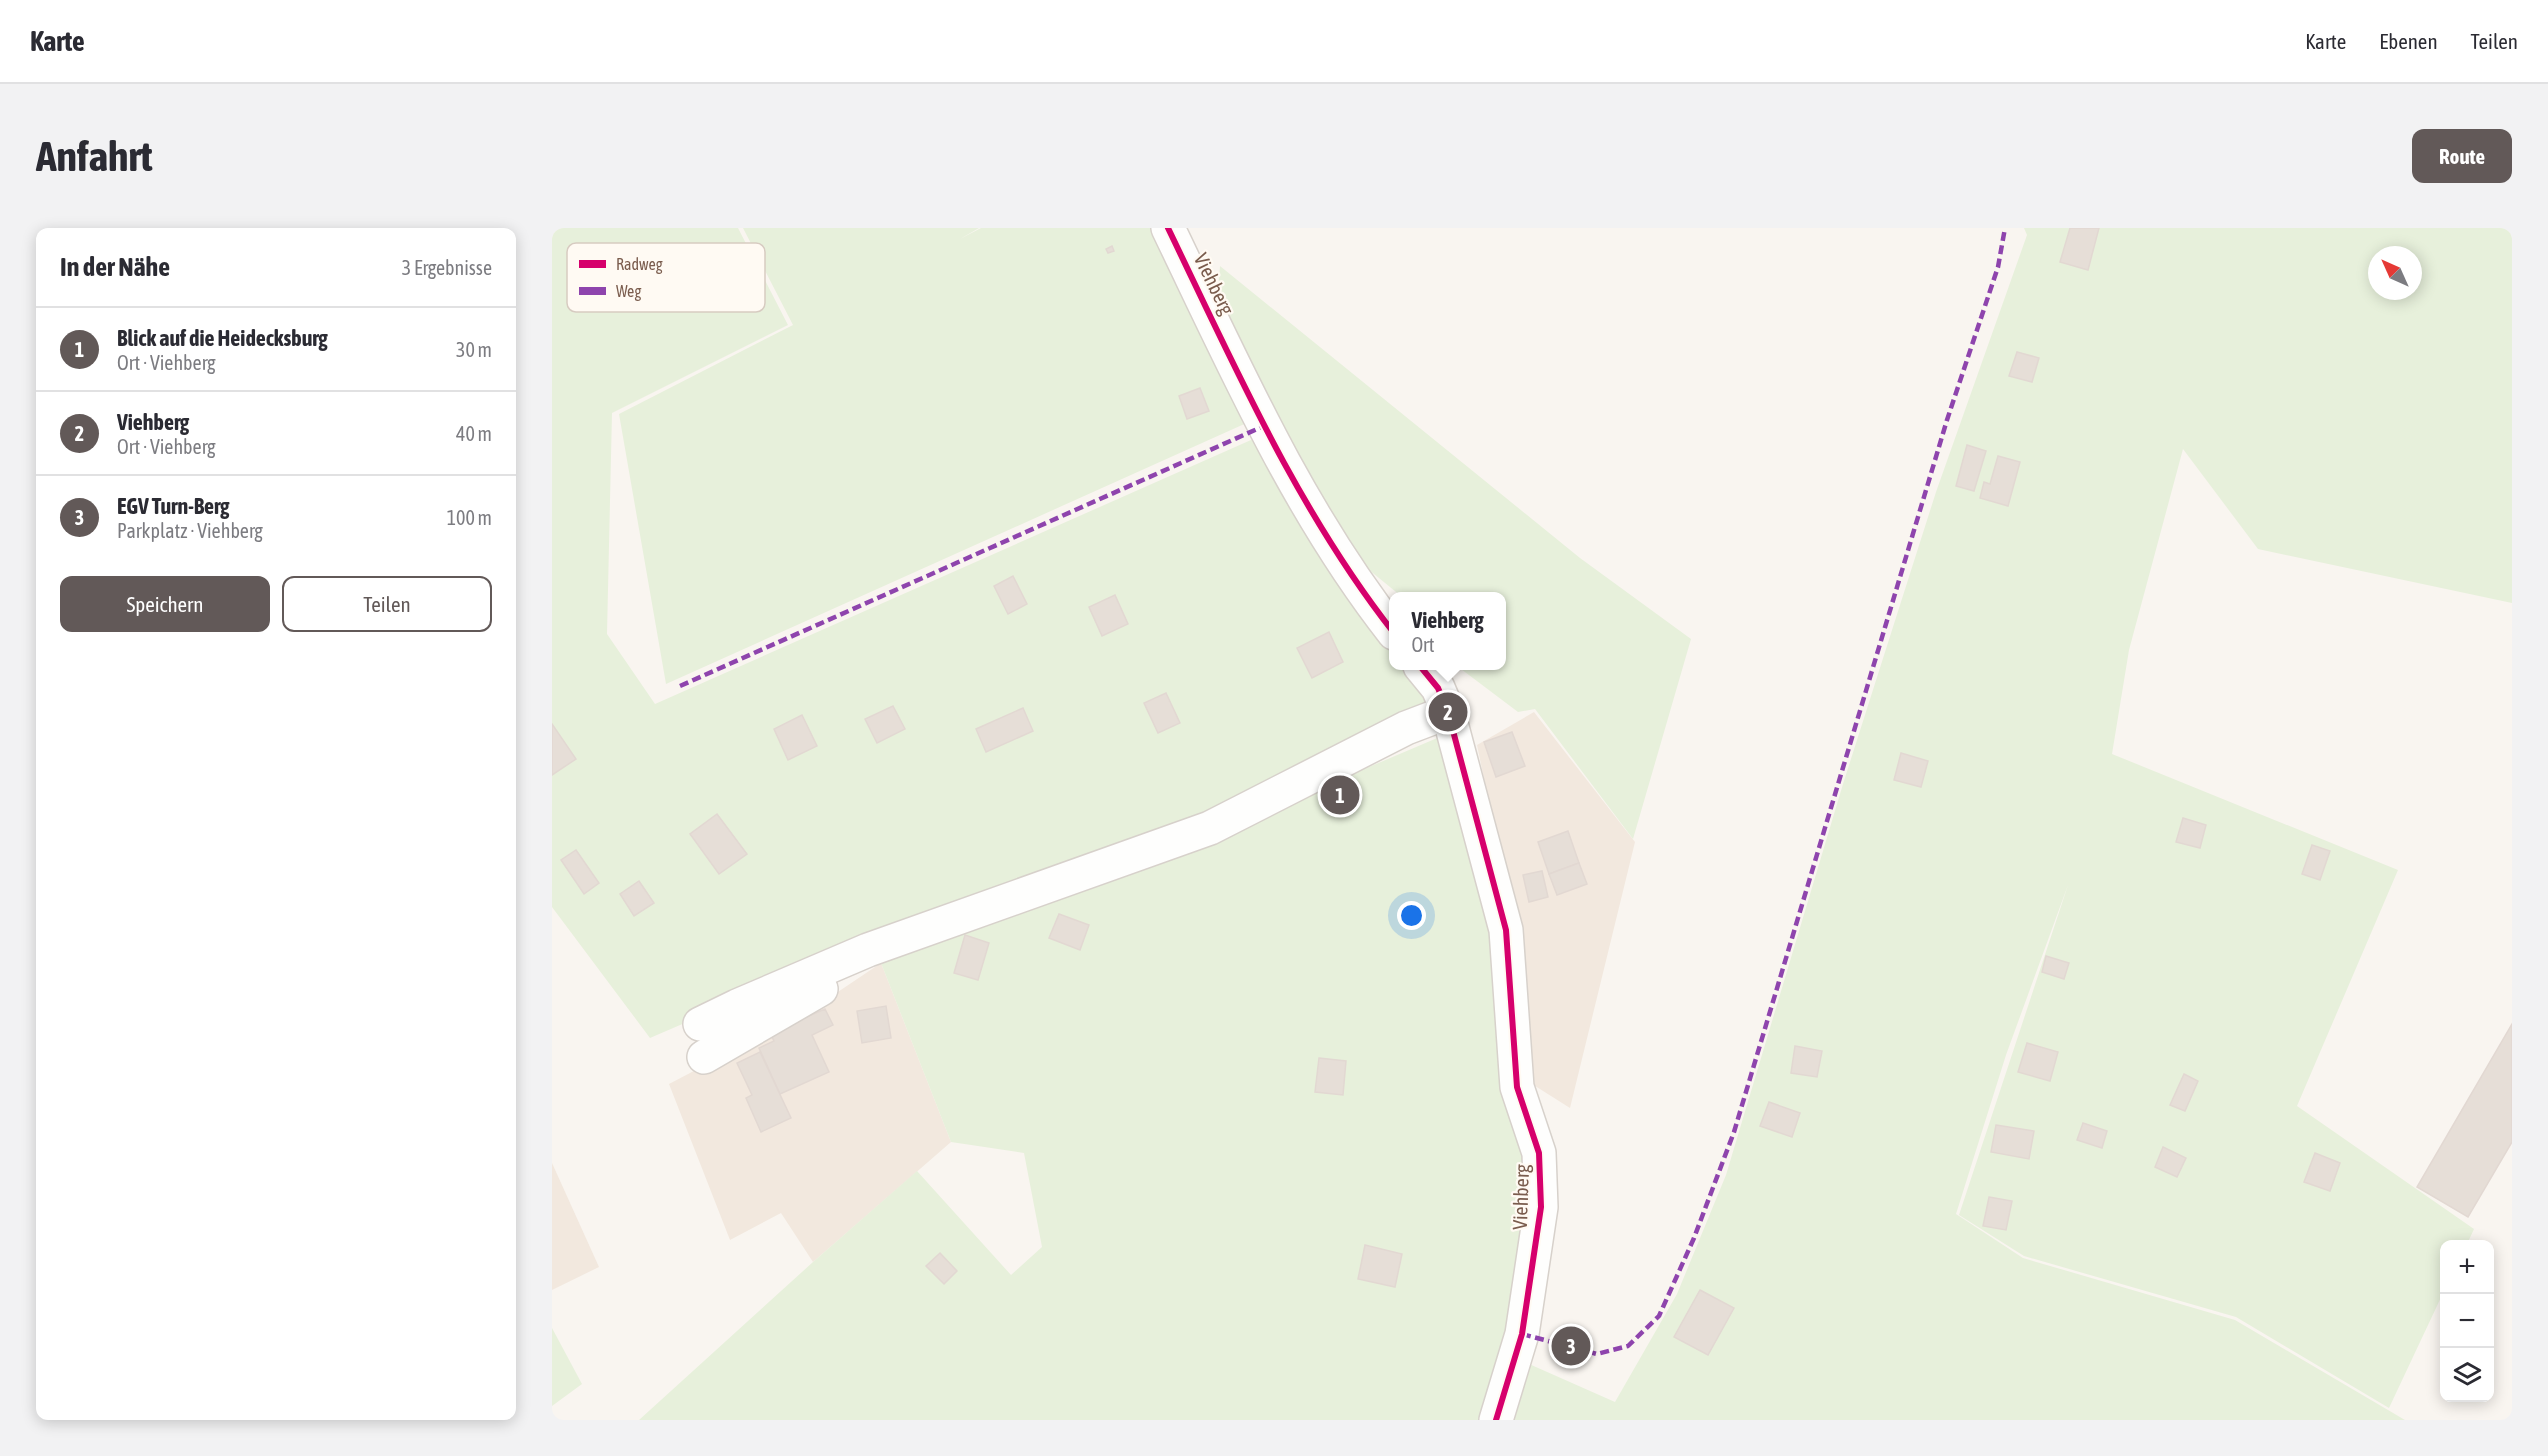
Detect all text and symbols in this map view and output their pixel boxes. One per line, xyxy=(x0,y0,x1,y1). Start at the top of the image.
text: Karte xyxy=(30,25,85,57)
text: Karte xyxy=(2305,29,2346,53)
text: Ebenen xyxy=(2379,29,2438,53)
text: Teilen xyxy=(2471,29,2518,53)
button: Route xyxy=(2412,129,2512,183)
text: Anfahrt xyxy=(36,132,153,180)
legend xyxy=(567,243,765,312)
north arrow xyxy=(2368,246,2422,300)
street label: Viehberg xyxy=(1190,249,1239,319)
text: In der Nähe xyxy=(60,252,170,282)
text: Radweg xyxy=(616,255,663,274)
text: 3 Ergebnisse xyxy=(402,256,492,279)
text: Weg xyxy=(616,282,641,301)
text: Blick auf die Heidecksburg xyxy=(117,325,328,351)
text: 1 xyxy=(75,338,84,361)
text: 30 m xyxy=(456,338,492,361)
text: Ort · Viehberg xyxy=(117,351,216,374)
text: Viehberg xyxy=(117,409,189,435)
text: 2 xyxy=(75,422,84,445)
text: 40 m xyxy=(456,422,492,445)
text: Ort · Viehberg xyxy=(117,435,216,458)
text: EGV Turn-Berg xyxy=(117,493,229,519)
text: 3 xyxy=(75,506,84,529)
text: 100 m xyxy=(447,506,492,529)
text: Parkplatz · Viehberg xyxy=(117,519,263,542)
button: Speichern xyxy=(60,576,270,632)
button: Teilen xyxy=(282,576,492,632)
popup xyxy=(1389,592,1506,670)
text: Viehberg xyxy=(1411,607,1484,633)
text: Ort xyxy=(1411,633,1435,656)
pin: 2 xyxy=(1428,690,1468,734)
pin: 1 xyxy=(1320,772,1360,818)
your location xyxy=(1397,901,1426,930)
street label: Viehberg xyxy=(1508,1163,1533,1230)
map controls xyxy=(2440,1240,2494,1402)
button: + xyxy=(2440,1240,2494,1294)
button: − xyxy=(2440,1294,2494,1348)
pin: 3 xyxy=(1552,1324,1590,1368)
button: layers xyxy=(2440,1348,2494,1402)

